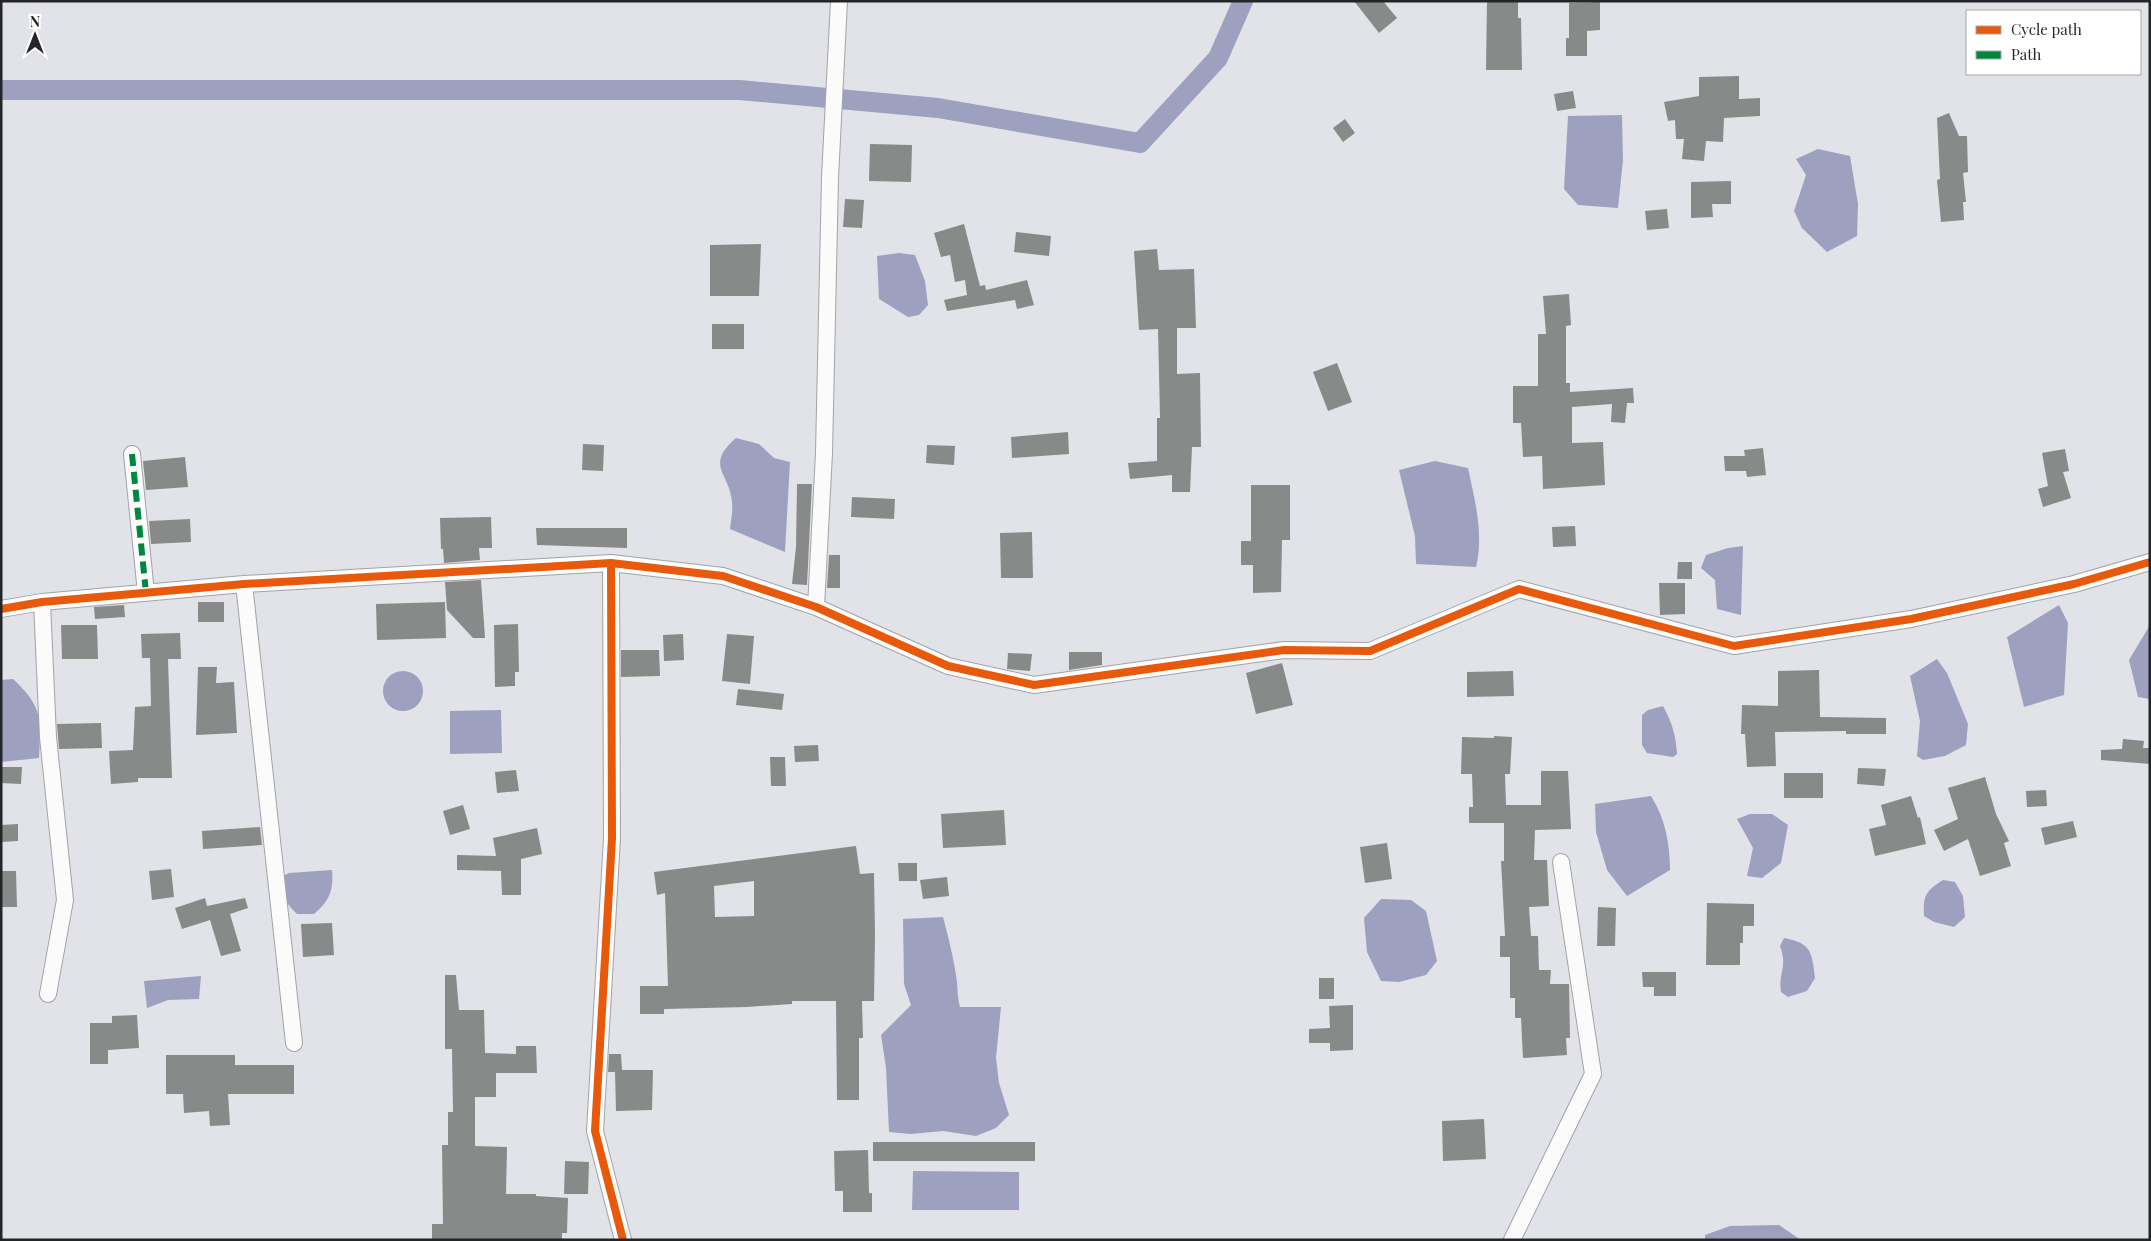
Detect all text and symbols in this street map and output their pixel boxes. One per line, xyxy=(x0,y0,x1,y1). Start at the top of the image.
north arrow xyxy=(10,10,60,60)
legend xyxy=(1966,10,2141,75)
text: N xyxy=(30,12,40,31)
text: Cycle path xyxy=(2011,19,2082,39)
text: Path xyxy=(2011,44,2041,64)

